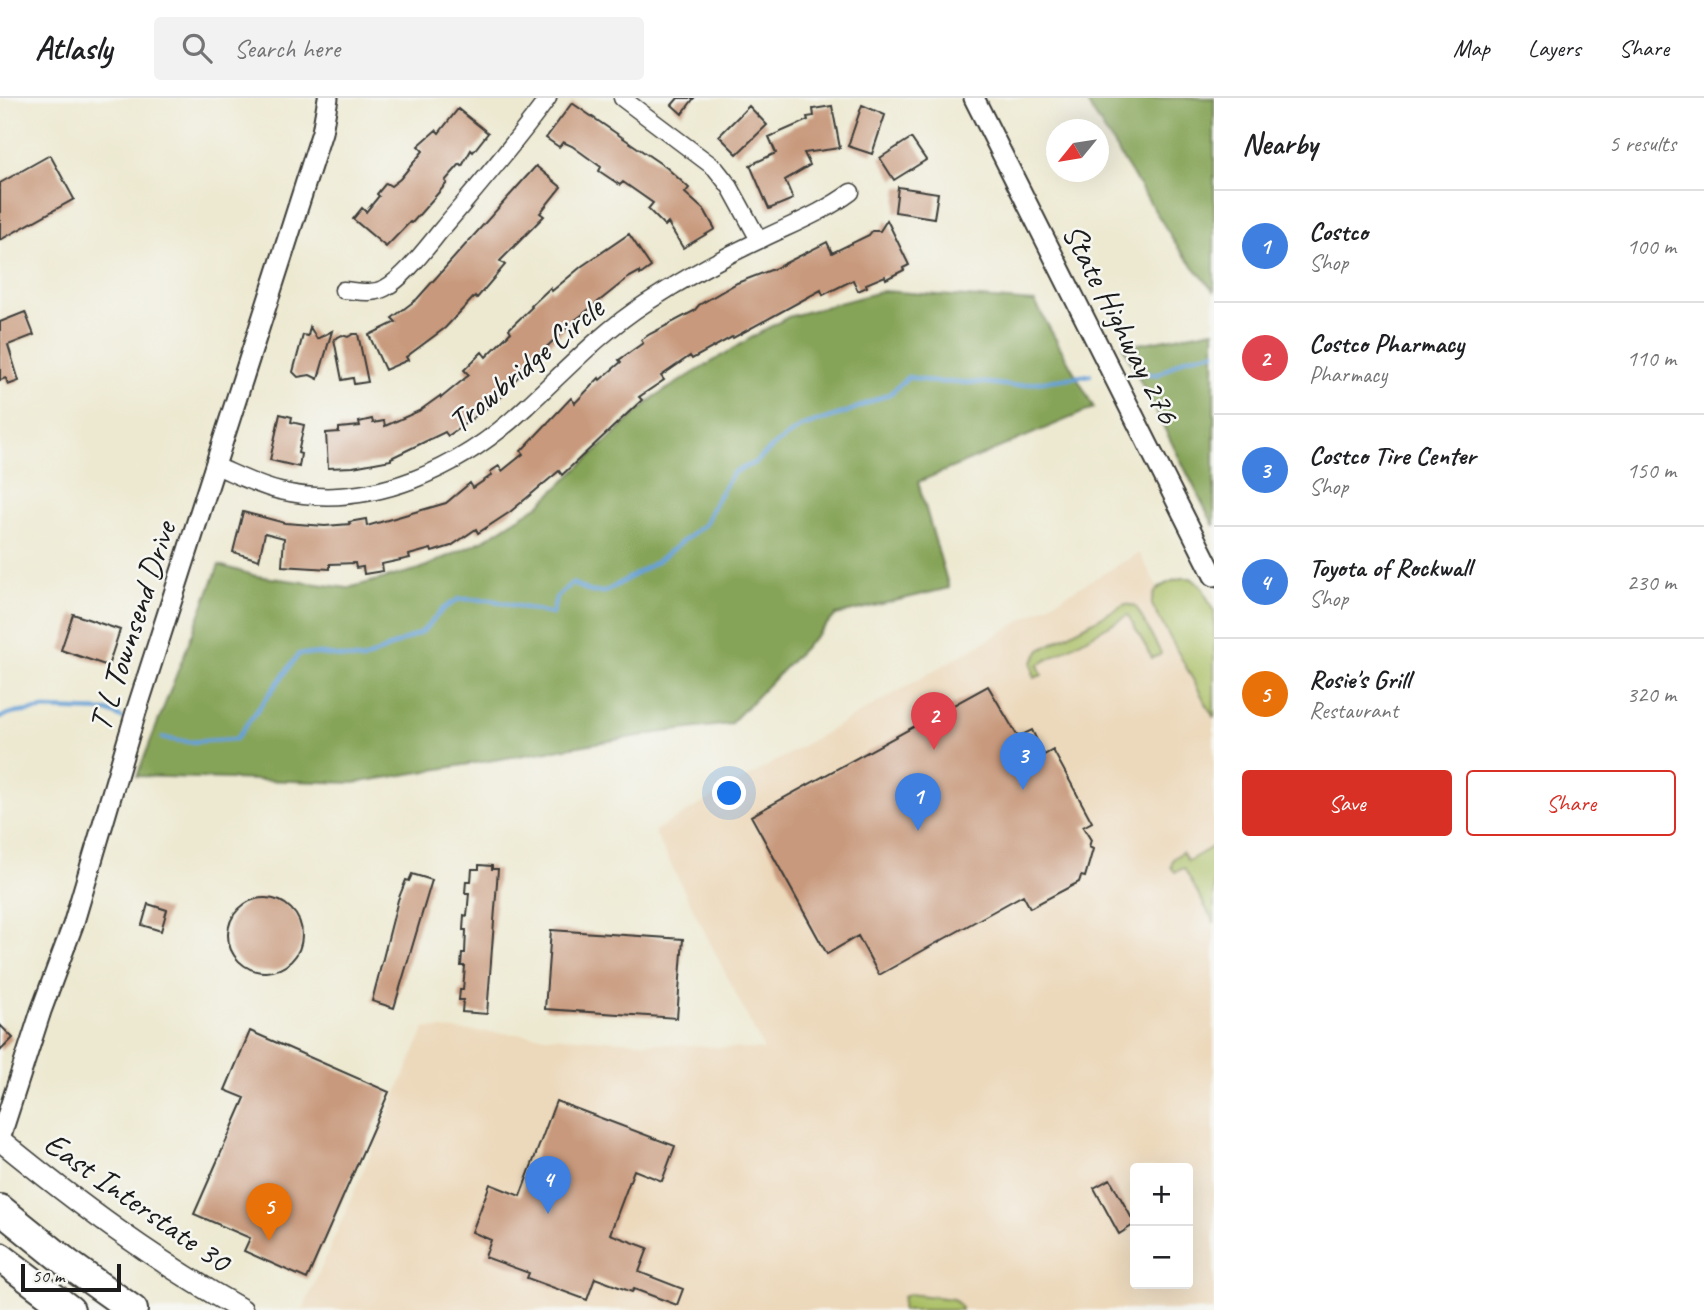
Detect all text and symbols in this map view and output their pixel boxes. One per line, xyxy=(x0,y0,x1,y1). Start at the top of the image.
search box xyxy=(154,17,644,80)
text: Atlasly xyxy=(35,27,112,69)
icon: search xyxy=(178,29,216,67)
text: Search here xyxy=(234,32,340,65)
text: Map xyxy=(1453,33,1490,63)
text: Layers xyxy=(1528,33,1581,63)
text: Share xyxy=(1619,33,1669,63)
north arrow xyxy=(1046,119,1109,182)
text: Nearby xyxy=(1242,125,1318,163)
text: 5 results xyxy=(1609,129,1676,158)
text: Costco xyxy=(1309,215,1368,248)
street label: State Highway 276 xyxy=(1053,216,1190,431)
text: 1 xyxy=(1260,232,1270,261)
text: 100 m xyxy=(1627,232,1676,261)
text: Shop xyxy=(1309,248,1348,277)
street label: Trowbridge Circle xyxy=(439,286,614,442)
text: Costco Pharmacy xyxy=(1309,327,1464,360)
text: 2 xyxy=(1260,344,1270,373)
text: 110 m xyxy=(1627,344,1676,373)
text: Pharmacy xyxy=(1309,360,1387,389)
text: Costco Tire Center xyxy=(1309,439,1476,472)
text: 3 xyxy=(1260,456,1270,485)
text: 150 m xyxy=(1627,456,1676,485)
text: Shop xyxy=(1309,472,1348,501)
street label: T L Townsend Drive xyxy=(78,514,186,736)
text: Toyota of Rockwall xyxy=(1309,551,1471,584)
text: 4 xyxy=(1260,568,1270,597)
text: 230 m xyxy=(1627,568,1676,597)
text: Shop xyxy=(1309,584,1348,613)
text: Rosie's Grill xyxy=(1309,663,1410,696)
text: 5 xyxy=(1260,680,1270,709)
text: 320 m xyxy=(1627,680,1676,709)
pin: 2 xyxy=(911,692,957,750)
text: Restaurant xyxy=(1309,696,1398,725)
pin: 3 xyxy=(1000,732,1046,790)
button: Save xyxy=(1242,770,1452,836)
button: Share xyxy=(1466,770,1676,836)
pin: 1 xyxy=(895,773,941,831)
your location xyxy=(712,776,746,810)
street label: East Interstate 30 xyxy=(36,1122,241,1283)
pin: 4 xyxy=(525,1156,571,1214)
map controls xyxy=(1130,1163,1193,1289)
button: + xyxy=(1130,1163,1193,1226)
pin: 5 xyxy=(246,1183,292,1241)
button: − xyxy=(1130,1226,1193,1289)
scale bar xyxy=(21,1261,121,1293)
text: 50 m xyxy=(32,1264,64,1288)

